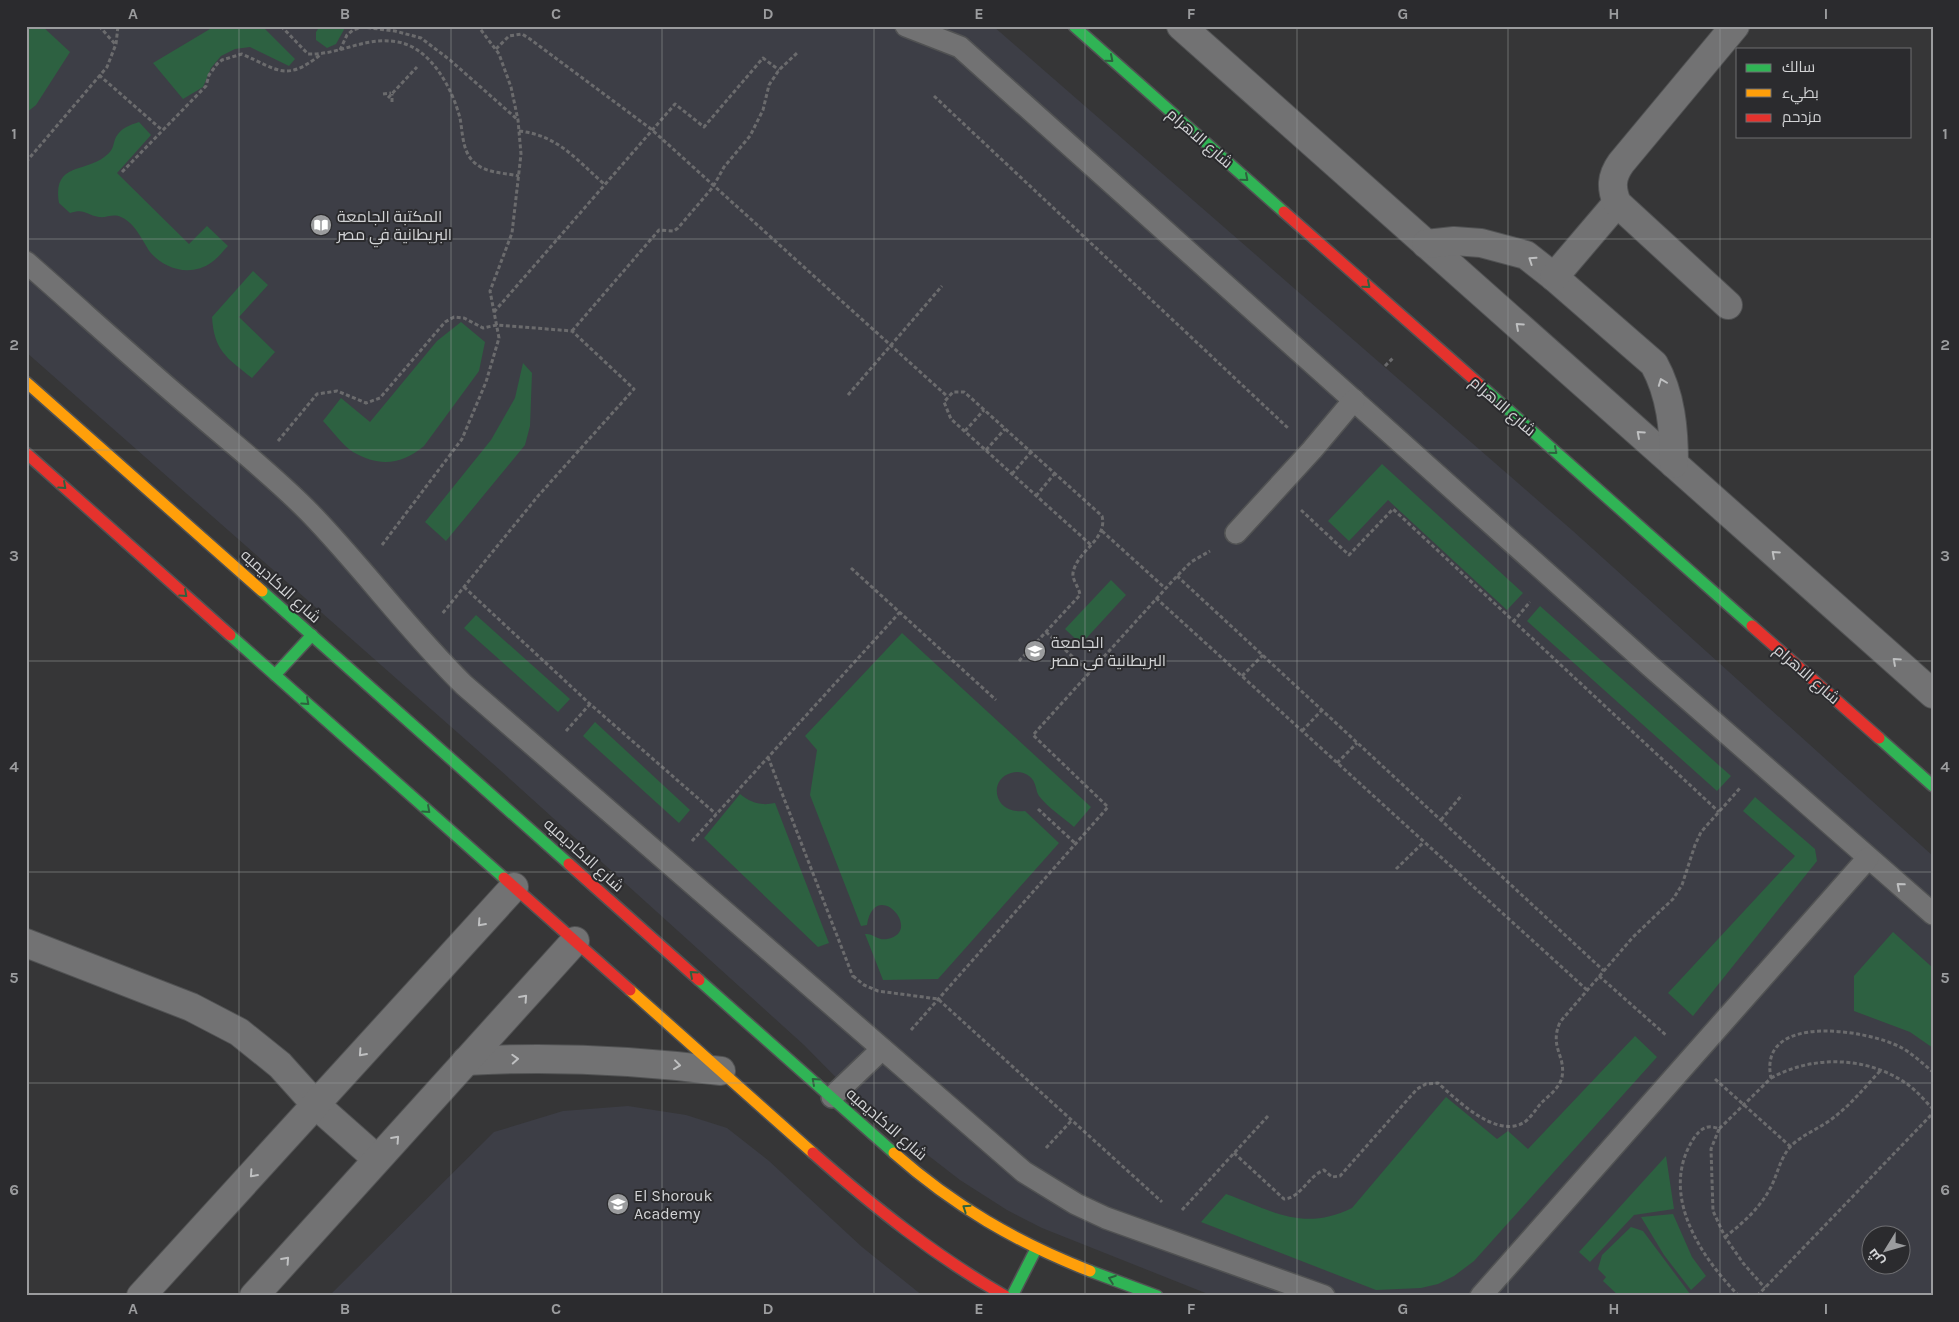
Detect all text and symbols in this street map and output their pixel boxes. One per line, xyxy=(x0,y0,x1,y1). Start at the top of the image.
text: A xyxy=(128,4,138,23)
text: B xyxy=(340,4,350,23)
text: C xyxy=(551,4,561,23)
text: D xyxy=(763,4,774,23)
text: E xyxy=(974,4,984,23)
text: F xyxy=(1187,4,1196,23)
text: G xyxy=(1398,4,1408,23)
text: H xyxy=(1608,4,1620,23)
text: I xyxy=(1824,4,1828,23)
legend xyxy=(1736,48,1912,138)
one-way arrow xyxy=(1105,53,1114,62)
text: سالك xyxy=(1782,58,1815,76)
text: بطيء xyxy=(1782,84,1819,105)
street label: شارع الاهرام xyxy=(1162,104,1237,173)
text: مزدحم xyxy=(1782,108,1822,127)
text: 1 xyxy=(11,124,17,143)
text: 1 xyxy=(1942,124,1948,143)
one-way arrow xyxy=(1240,172,1249,181)
place label: المكتبة الجامعة البريطانية في مصر xyxy=(336,207,452,248)
library icon: المكتبة الجامعة البريطانية في مصر xyxy=(309,213,333,237)
one-way arrow xyxy=(1528,257,1538,266)
one-way arrow xyxy=(1361,280,1370,289)
one-way arrow xyxy=(1515,323,1524,332)
text: 2 xyxy=(9,335,19,354)
text: 2 xyxy=(1940,335,1950,354)
street label: شارع الاهرام xyxy=(1465,372,1540,441)
one-way arrow xyxy=(1658,378,1668,387)
one-way arrow xyxy=(1637,431,1646,440)
one-way arrow xyxy=(1549,445,1558,454)
one-way arrow xyxy=(57,480,66,489)
street label: شارع الاكاديميه xyxy=(236,545,325,628)
text: 3 xyxy=(9,546,19,565)
text: 3 xyxy=(1940,546,1950,565)
one-way arrow xyxy=(1771,550,1780,559)
one-way arrow xyxy=(179,588,188,597)
place label: الجامعة البريطانية فى مصر xyxy=(1050,633,1166,671)
school or university icon: الجامعة البريطانية فى مصر xyxy=(1023,639,1047,663)
street label: شارع الاهرام xyxy=(1769,640,1844,709)
one-way arrow xyxy=(1893,658,1902,667)
one-way arrow xyxy=(300,696,309,705)
text: 4 xyxy=(9,757,19,776)
text: 4 xyxy=(1940,757,1950,776)
one-way arrow xyxy=(422,804,431,813)
street label: شارع الاكاديميه xyxy=(539,814,628,897)
one-way arrow xyxy=(1897,883,1906,892)
one-way arrow xyxy=(478,917,487,926)
text: 5 xyxy=(9,968,19,987)
text: 5 xyxy=(1940,968,1950,987)
one-way arrow xyxy=(690,970,699,979)
one-way arrow xyxy=(518,994,527,1003)
one-way arrow xyxy=(359,1048,368,1057)
one-way arrow xyxy=(511,1053,519,1064)
one-way arrow xyxy=(674,1059,682,1070)
one-way arrow xyxy=(811,1078,820,1087)
street label: شارع الاكاديميه xyxy=(841,1084,931,1166)
one-way arrow xyxy=(390,1136,399,1145)
one-way arrow xyxy=(250,1168,259,1177)
text: 6 xyxy=(9,1180,19,1199)
text: 6 xyxy=(1940,1180,1950,1199)
place label: El Shorouk Academy xyxy=(634,1186,713,1223)
school or university icon: El Shorouk Academy xyxy=(606,1192,630,1216)
one-way arrow xyxy=(962,1205,971,1215)
north arrow xyxy=(1862,1224,1912,1274)
text: ش xyxy=(1864,1245,1888,1270)
one-way arrow xyxy=(281,1256,290,1265)
one-way arrow xyxy=(1108,1275,1116,1285)
text: A xyxy=(128,1299,138,1318)
text: B xyxy=(340,1299,350,1318)
text: C xyxy=(551,1299,561,1318)
text: D xyxy=(763,1299,774,1318)
text: E xyxy=(974,1299,984,1318)
text: F xyxy=(1187,1299,1196,1318)
text: G xyxy=(1398,1299,1408,1318)
text: H xyxy=(1608,1299,1620,1318)
text: I xyxy=(1824,1299,1828,1318)

